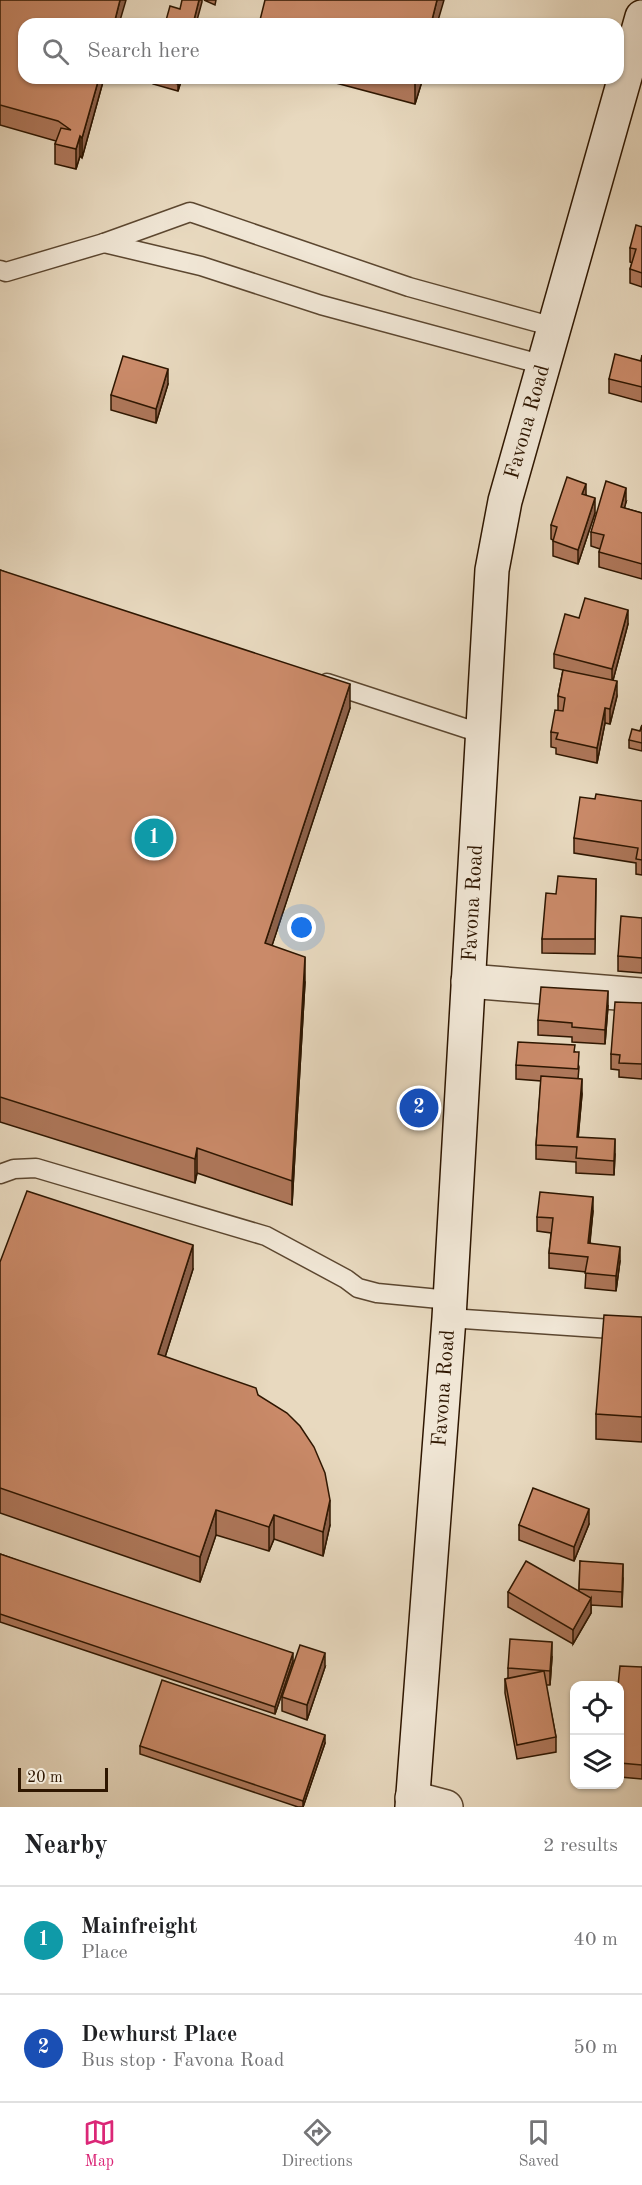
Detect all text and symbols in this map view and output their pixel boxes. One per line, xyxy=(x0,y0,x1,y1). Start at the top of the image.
search box xyxy=(18,18,624,84)
icon: search xyxy=(39,35,72,68)
text: Search here xyxy=(87,40,200,62)
street label: Favona Road xyxy=(501,363,553,481)
pin: 1 xyxy=(134,816,174,860)
street label: Favona Road xyxy=(459,844,487,962)
your location xyxy=(287,913,316,942)
pin: 2 xyxy=(400,1086,438,1130)
street label: Favona Road xyxy=(429,1329,459,1448)
map controls xyxy=(570,1681,624,1789)
button: locate xyxy=(570,1681,624,1735)
button: layers xyxy=(570,1735,624,1789)
scale bar xyxy=(18,1765,108,1792)
text: 20 m xyxy=(27,1770,63,1786)
text: Nearby xyxy=(24,1833,108,1859)
text: 2 results xyxy=(543,1836,618,1856)
text: Mainfreight xyxy=(81,1916,197,1938)
text: 1 xyxy=(38,1930,49,1950)
text: 40 m xyxy=(573,1930,618,1950)
text: Place xyxy=(81,1943,128,1963)
text: Dewhurst Place xyxy=(81,2024,237,2046)
text: 2 xyxy=(38,2038,49,2058)
text: 50 m xyxy=(573,2038,618,2058)
text: Bus stop · Favona Road xyxy=(81,2051,284,2071)
tab: Map xyxy=(83,2116,116,2172)
tab: Directions xyxy=(282,2116,353,2172)
tab: Saved xyxy=(518,2116,559,2172)

